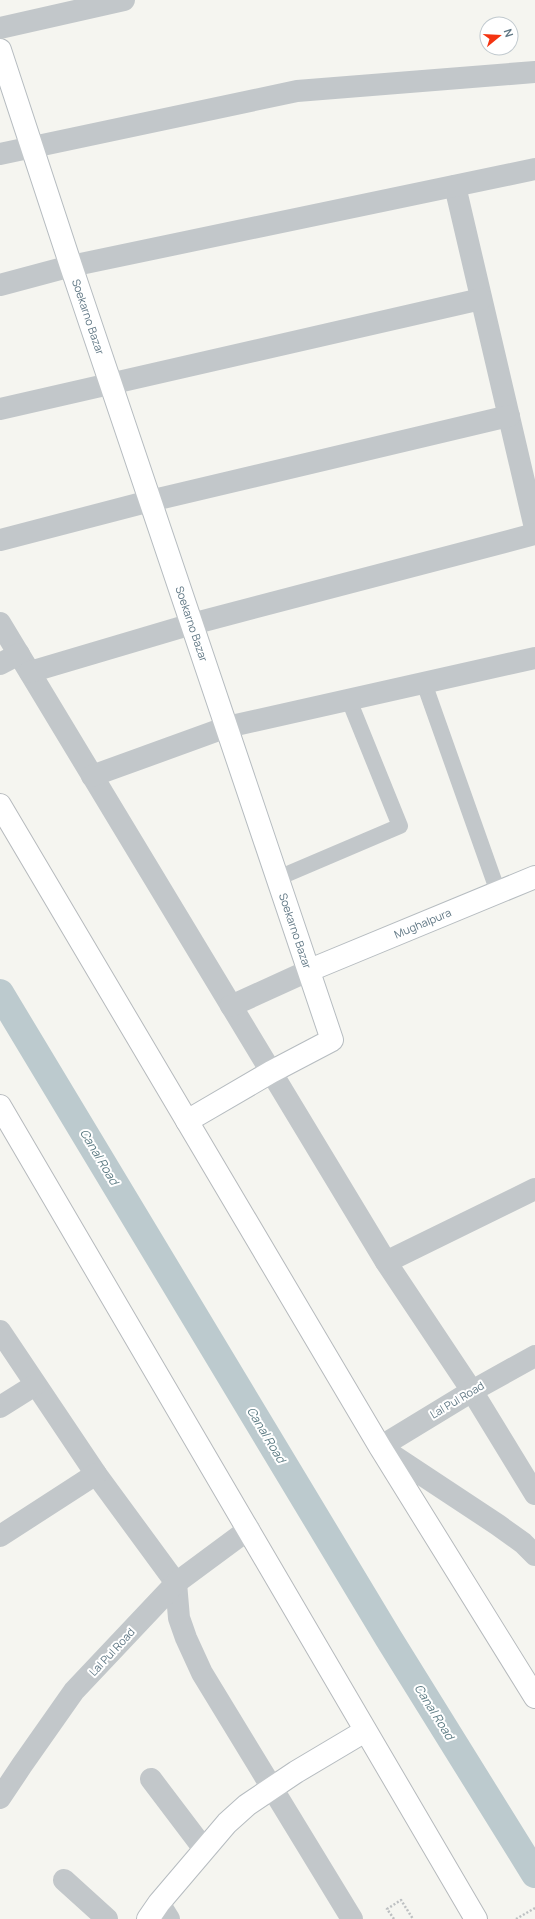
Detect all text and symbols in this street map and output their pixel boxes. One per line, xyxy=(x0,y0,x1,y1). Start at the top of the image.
north arrow xyxy=(479,16,519,56)
text: N xyxy=(501,27,517,39)
street label: Soekarno Bazar xyxy=(69,277,108,357)
street label: Soekarno Bazar xyxy=(172,584,212,664)
street label: Soekarno Bazar xyxy=(276,891,315,971)
street label: Mughalpura xyxy=(392,904,453,941)
water label: Canal Road xyxy=(76,1125,124,1190)
street label: Lal Pul Road xyxy=(427,1378,487,1422)
water label: Canal Road xyxy=(243,1403,291,1468)
street label: Lal Pul Road xyxy=(86,1624,138,1679)
water label: Canal Road xyxy=(411,1681,459,1744)

